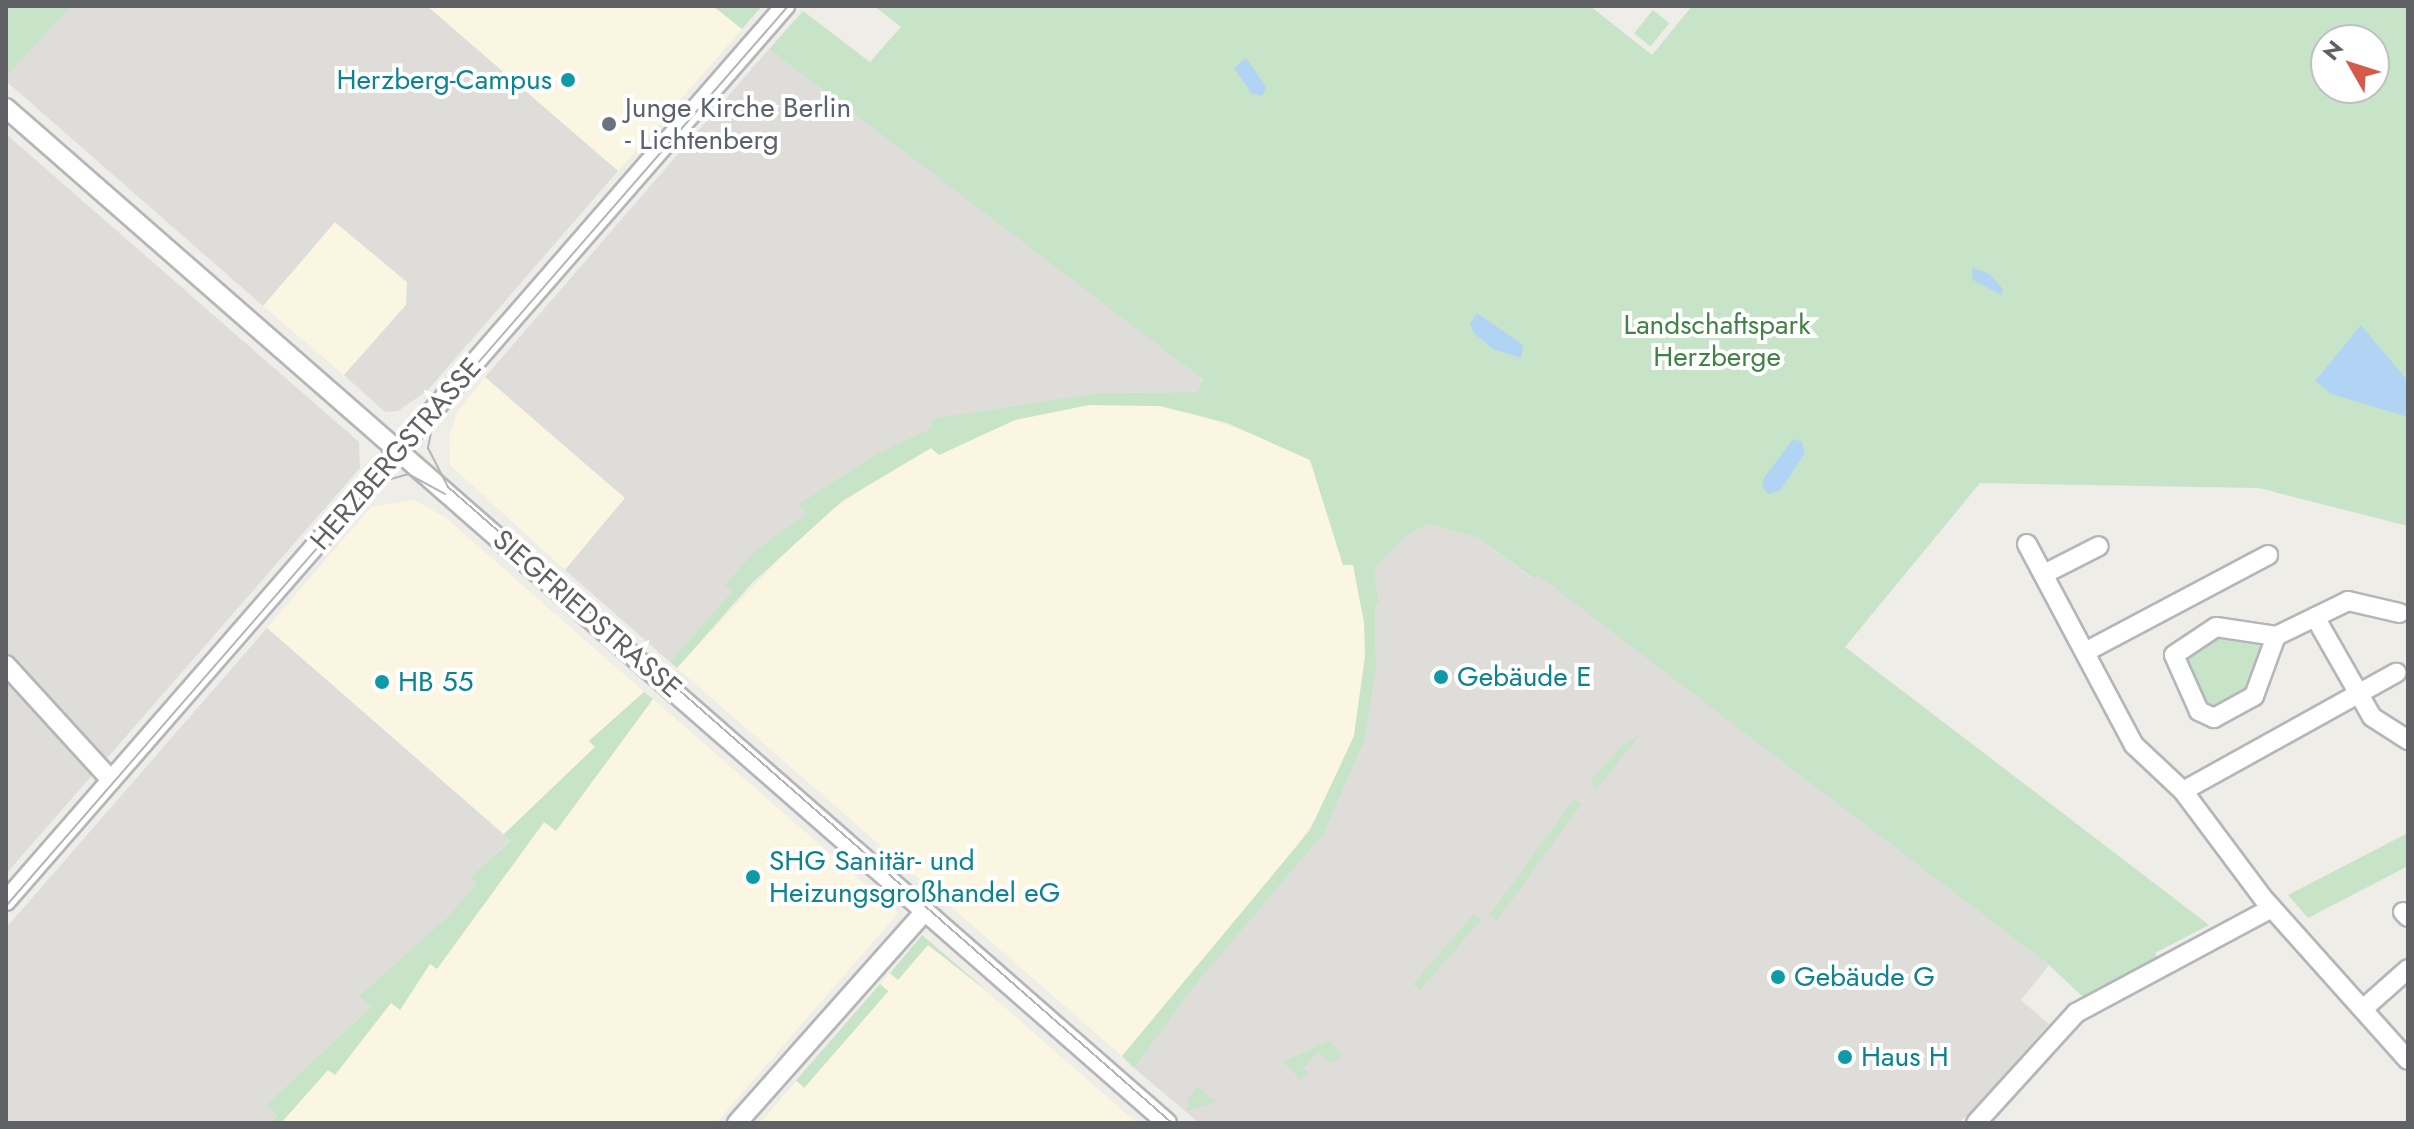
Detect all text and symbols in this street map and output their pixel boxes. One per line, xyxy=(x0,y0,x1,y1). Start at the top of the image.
north arrow xyxy=(2310,24,2390,104)
text: N xyxy=(2315,33,2351,67)
place label: Herzberg-Campus xyxy=(336,63,552,97)
marker: Herzberg-Campus xyxy=(559,71,577,89)
place label: Junge Kirche Berlin - Lichtenberg xyxy=(625,91,851,157)
marker: Junge Kirche Berlin - Lichtenberg xyxy=(600,115,618,133)
park label: Landschaftspark Herzberge xyxy=(1624,308,1810,374)
street label: HERZBERGSTRASSE xyxy=(303,351,489,557)
street label: SIEGFRIEDSTRASSE xyxy=(486,523,688,705)
place label: Gebäude E xyxy=(1457,660,1592,694)
place label: HB 55 xyxy=(398,665,474,699)
marker: Gebäude E xyxy=(1432,668,1450,686)
marker: HB 55 xyxy=(373,673,391,691)
place label: SHG Sanitär- und Heizungsgroßhandel eG xyxy=(769,844,1060,910)
marker: SHG Sanitär- und Heizungsgroßhandel eG xyxy=(744,868,762,886)
place label: Gebäude G xyxy=(1794,960,1935,994)
marker: Gebäude G xyxy=(1769,968,1787,986)
place label: Haus H xyxy=(1861,1040,1949,1074)
marker: Haus H xyxy=(1836,1048,1854,1066)

